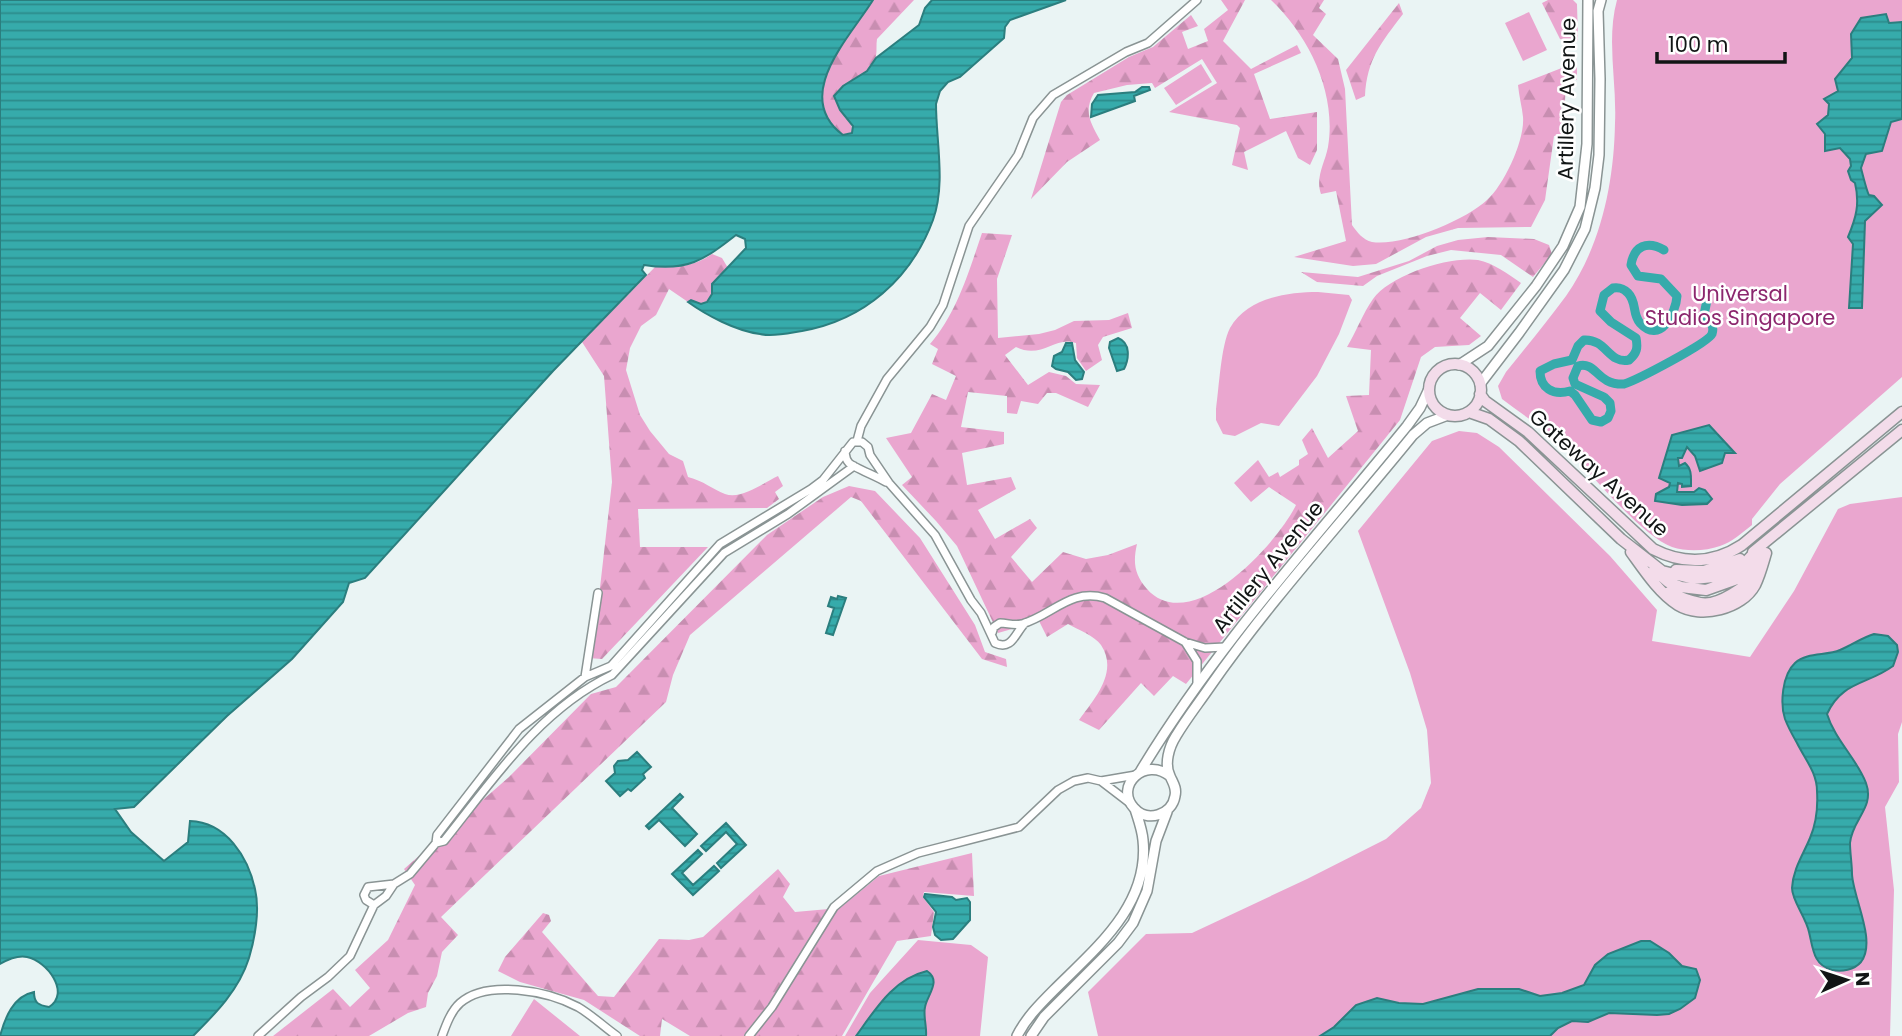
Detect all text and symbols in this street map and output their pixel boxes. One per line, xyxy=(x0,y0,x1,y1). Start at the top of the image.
street label: Artillery Avenue xyxy=(1551,18,1582,180)
scale bar xyxy=(1657,21,1785,65)
text: 100 m xyxy=(1668,30,1728,59)
park label: Universal Studios Singapore xyxy=(1645,279,1835,332)
street label: Gateway Avenue xyxy=(1523,402,1676,543)
street label: Artillery Avenue xyxy=(1205,495,1330,639)
north arrow xyxy=(1811,945,1881,1015)
text: N xyxy=(1849,971,1876,987)

